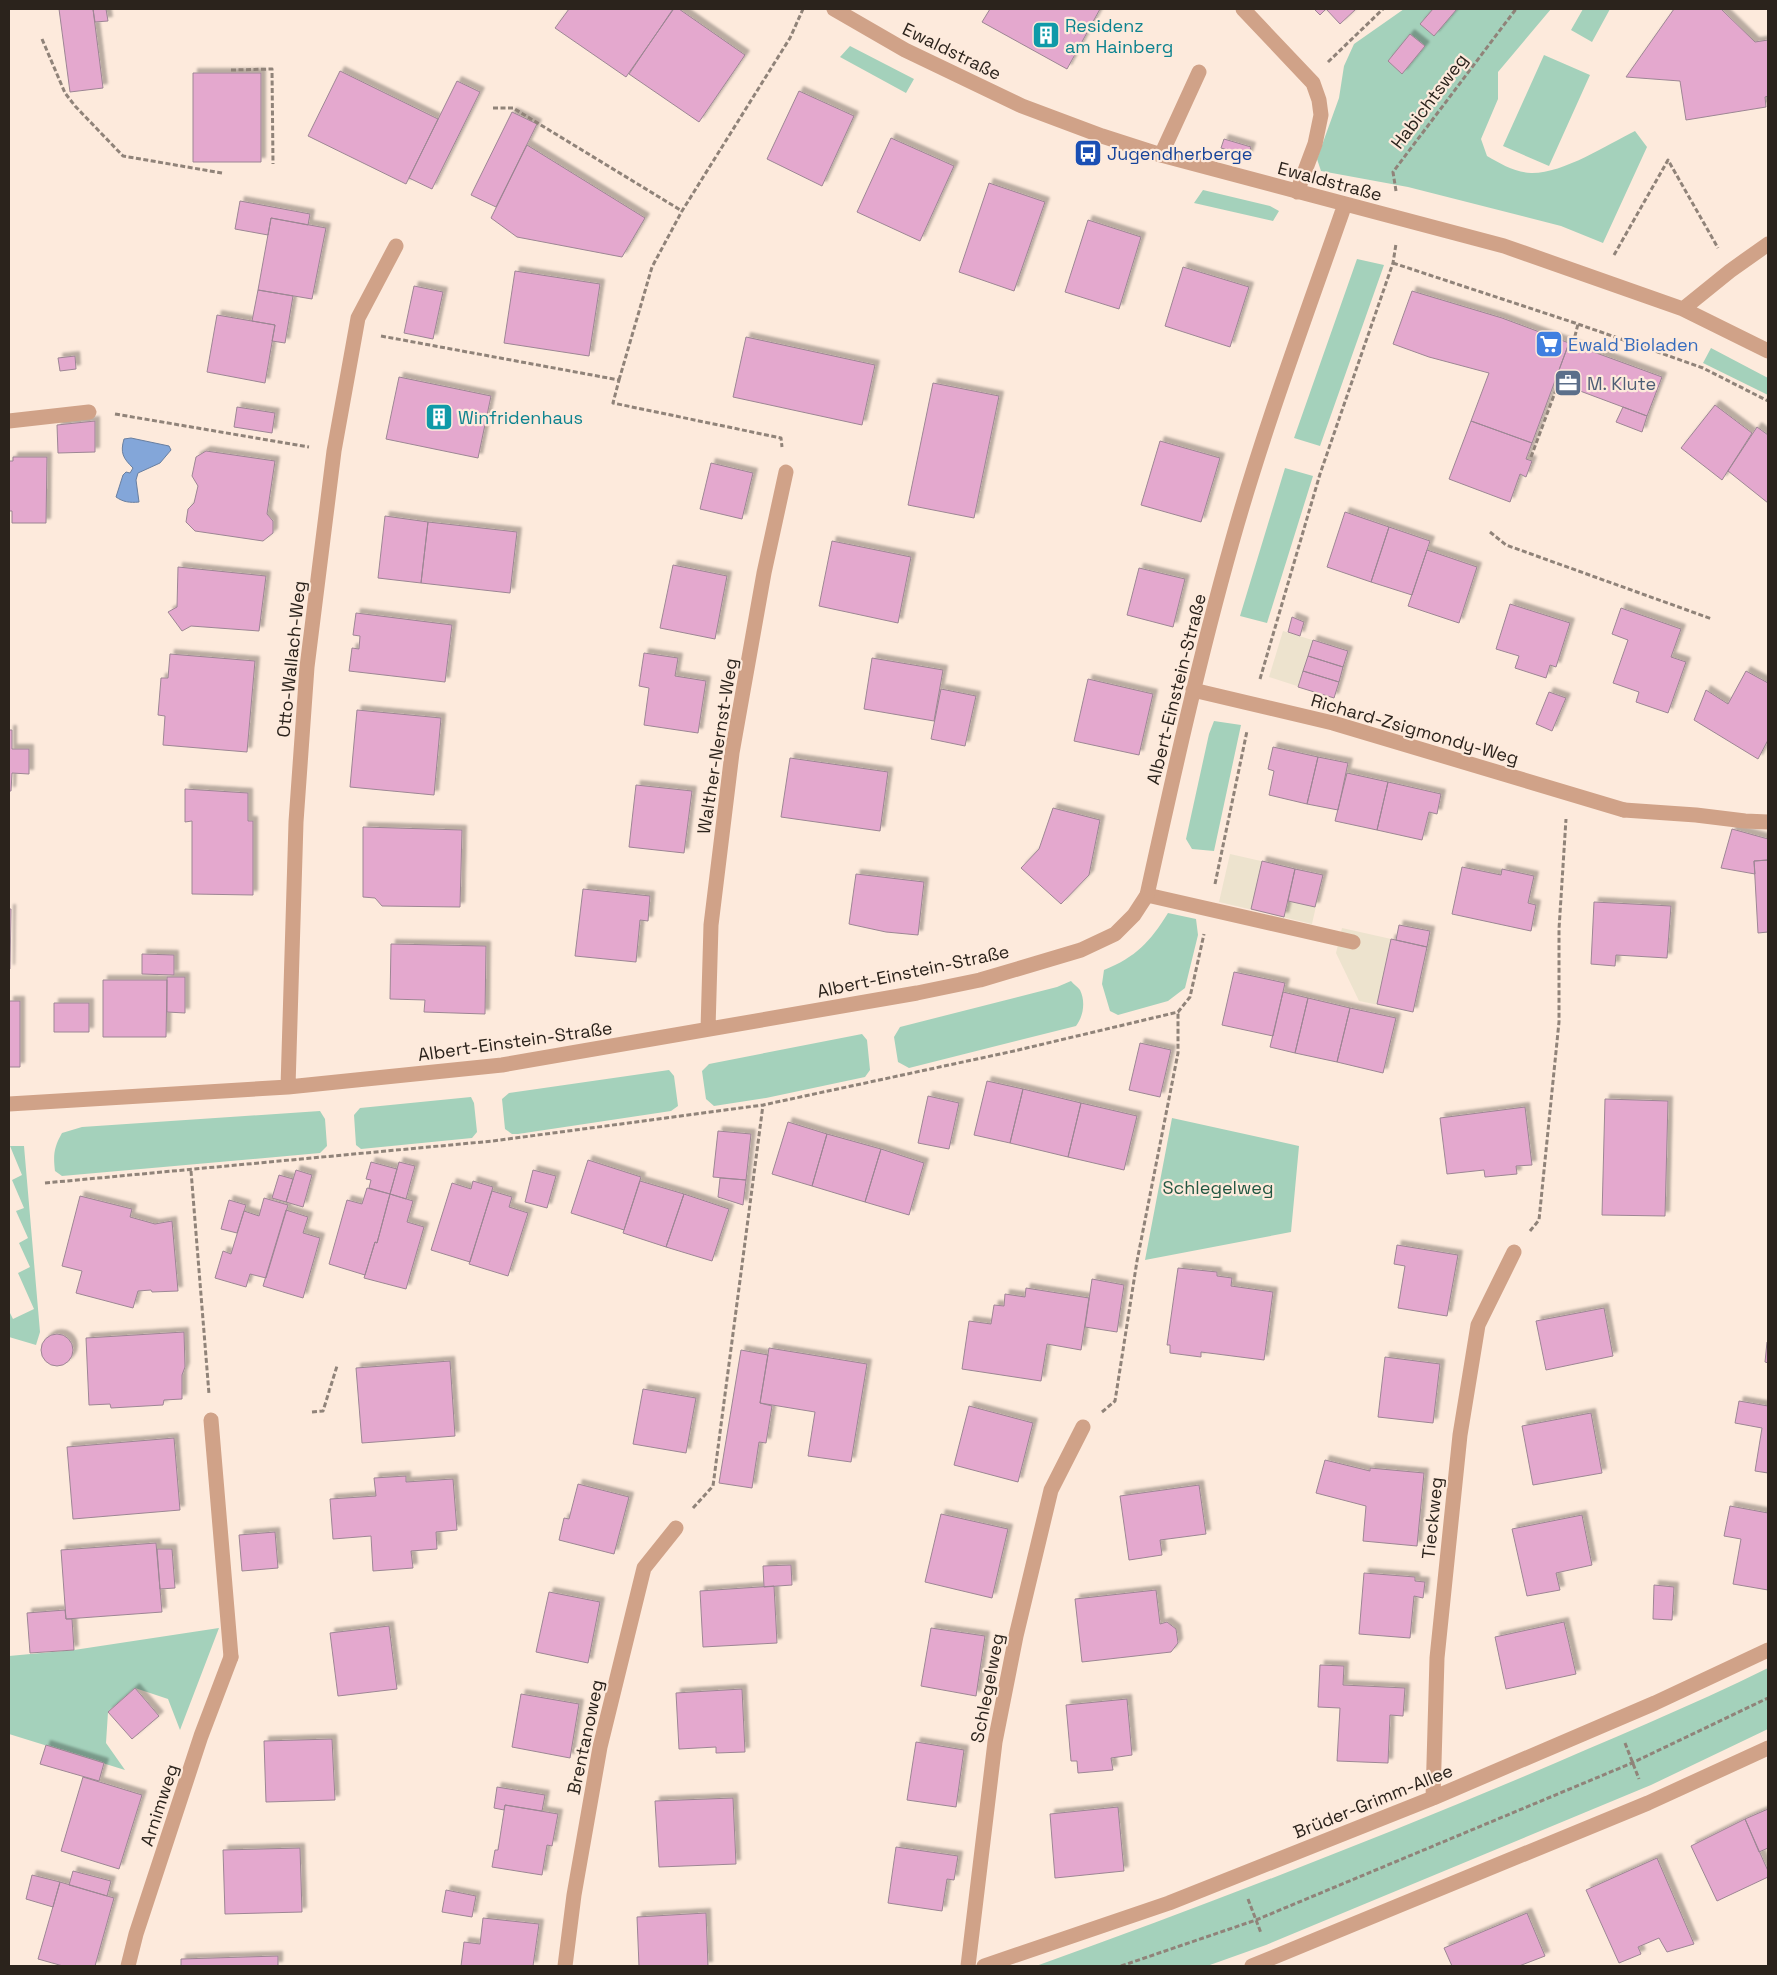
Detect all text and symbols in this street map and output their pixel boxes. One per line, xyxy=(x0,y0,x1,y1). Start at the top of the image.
place label: Residenz am Hainberg xyxy=(1065,14,1173,58)
street label: Ewaldstraße xyxy=(899,17,1005,85)
building icon: Residenz am Hainberg xyxy=(1031,20,1061,50)
street label: Habichtsweg xyxy=(1386,49,1472,153)
bus stop icon: Jugendherberge xyxy=(1073,138,1103,168)
place label: Jugendherberge xyxy=(1107,142,1253,165)
street label: Ewaldstraße xyxy=(1275,156,1385,206)
supermarket icon: Ewald Bioladen xyxy=(1534,329,1564,359)
place label: Ewald Bioladen xyxy=(1568,333,1699,356)
office icon: M. Klute xyxy=(1553,368,1583,398)
place label: M. Klute xyxy=(1587,372,1656,395)
building icon: Winfridenhaus xyxy=(424,402,454,432)
place label: Winfridenhaus xyxy=(458,406,583,429)
street label: Otto-Wallach-Weg xyxy=(271,580,311,738)
street label: Albert-Einstein-Straße xyxy=(1141,591,1211,787)
street label: Walther-Nernst-Weg xyxy=(692,656,742,836)
street label: Richard-Zsigmondy-Weg xyxy=(1308,688,1522,770)
street label: Albert-Einstein-Straße xyxy=(815,939,1011,1003)
street label: Albert-Einstein-Straße xyxy=(416,1016,614,1066)
park label: Schlegelweg xyxy=(1163,1176,1273,1199)
street label: Tieckweg xyxy=(1416,1476,1448,1560)
street label: Schlegelweg xyxy=(965,1631,1009,1745)
street label: Brentanoweg xyxy=(562,1677,608,1797)
street label: Brüder-Grimm-Allee xyxy=(1290,1758,1456,1844)
street label: Arnimweg xyxy=(135,1761,183,1849)

